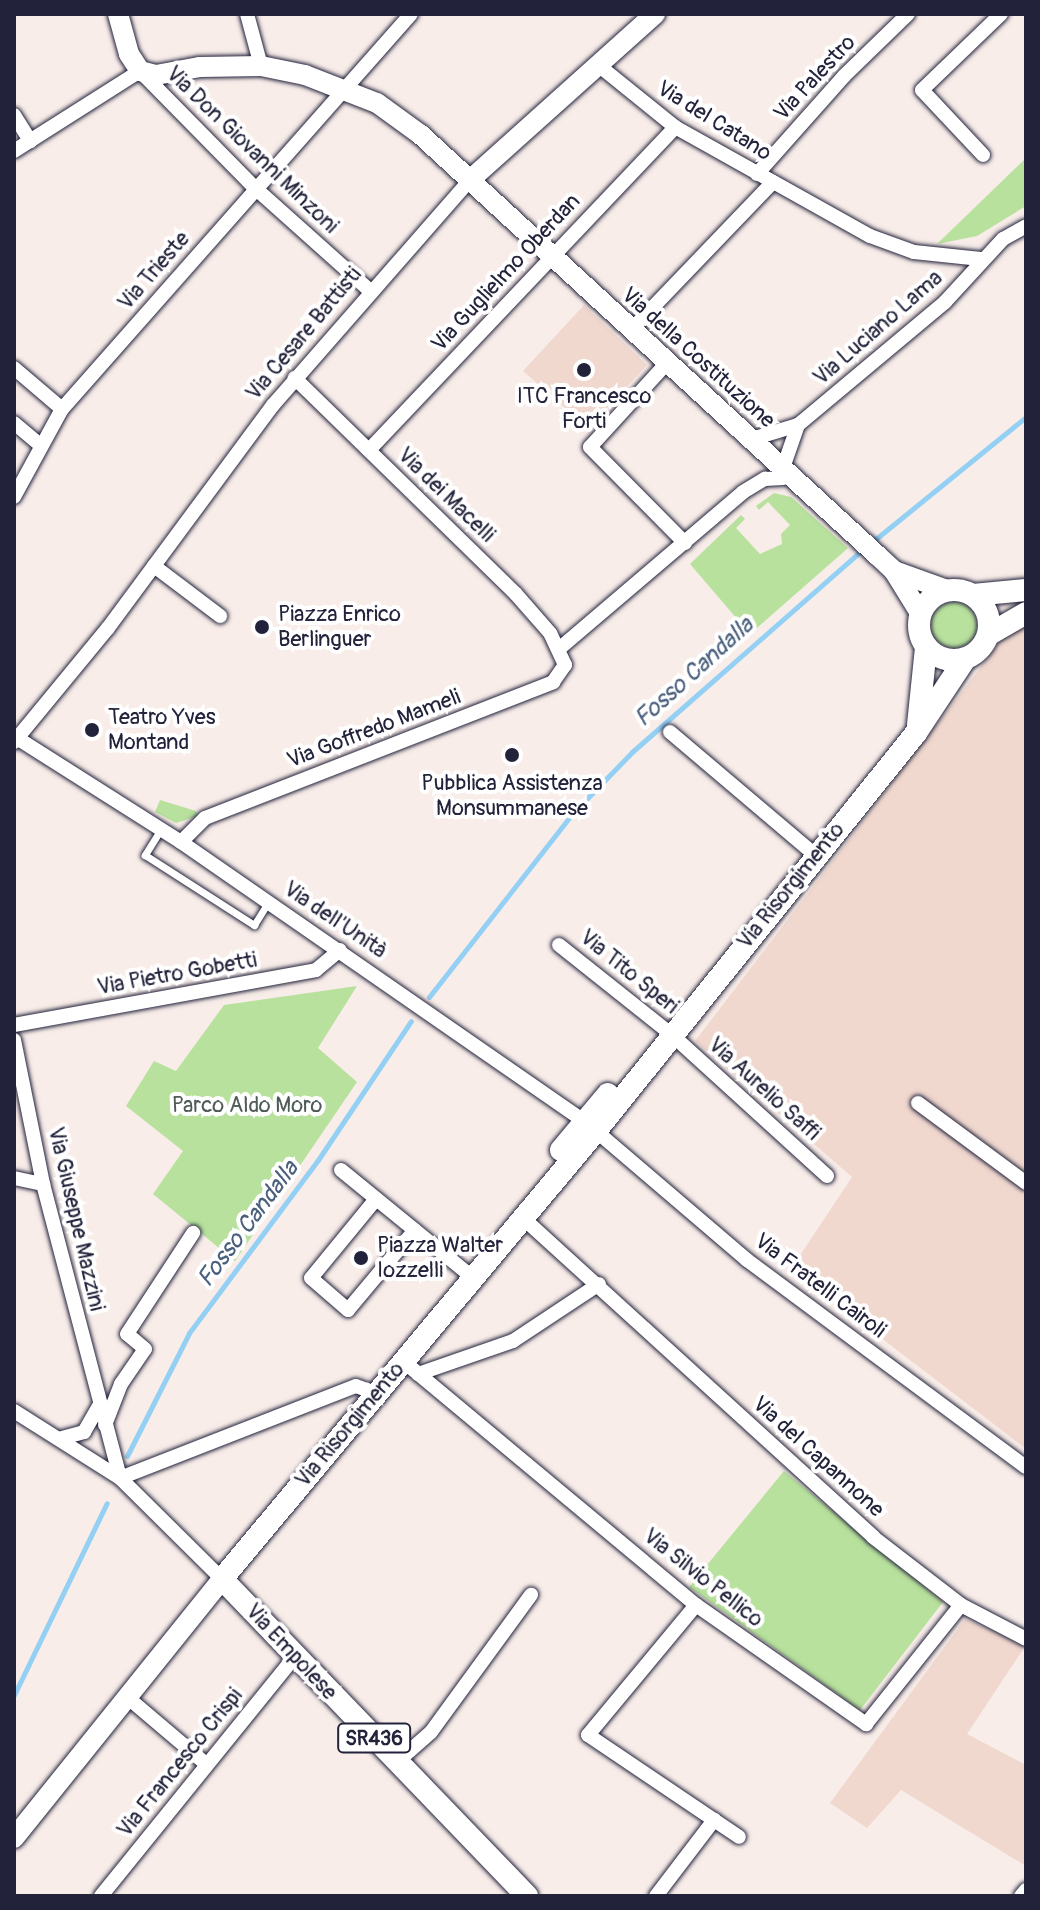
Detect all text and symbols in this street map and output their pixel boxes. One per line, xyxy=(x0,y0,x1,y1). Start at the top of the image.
street label: Via Palestro xyxy=(769,30,861,126)
street label: Via Don Giovanni Minzoni xyxy=(160,61,344,239)
street label: Via del Catano xyxy=(652,75,776,167)
street label: Via Guglielmo Oberdan xyxy=(426,189,586,357)
street label: Via Trieste xyxy=(113,226,195,316)
street label: Via Cesare Battisti xyxy=(241,262,367,406)
street label: Via Luciano Lama xyxy=(808,265,948,391)
street label: Via della Costituzione xyxy=(616,282,780,434)
marker: ITC Francesco Forti xyxy=(575,361,593,379)
place label: ITC Francesco Forti xyxy=(517,383,651,434)
street label: Via dei Macelli xyxy=(392,442,500,548)
place label: Piazza Enrico Berlinguer xyxy=(278,601,401,652)
water label: Fosso Candalla xyxy=(629,611,759,733)
marker: Piazza Enrico Berlinguer xyxy=(253,618,271,636)
street label: Via Goffredo Mameli xyxy=(284,684,464,774)
place label: Teatro Yves Montand xyxy=(108,704,216,756)
marker: Teatro Yves Montand xyxy=(83,721,101,739)
marker: Pubblica Assistenza Monsummanese xyxy=(501,744,523,766)
place label: Pubblica Assistenza Monsummanese xyxy=(421,770,603,822)
street label: Via Risorgimento xyxy=(732,817,850,955)
street label: Via dell'Unità xyxy=(278,876,392,964)
street label: Via Tito Speri xyxy=(574,924,684,1020)
street label: Via Pietro Gobetti xyxy=(95,947,259,1001)
street label: Via Aurelio Saffi xyxy=(702,1032,826,1146)
park label: Parco Aldo Moro xyxy=(172,1093,322,1119)
street label: Via Giuseppe Mazzini xyxy=(42,1125,110,1313)
water label: Fosso Candalla xyxy=(191,1155,305,1293)
street label: Via Fratelli Cairoli xyxy=(749,1228,891,1344)
place label: Piazza Walter Iozzelli xyxy=(377,1232,503,1284)
marker: Piazza Walter Iozzelli xyxy=(352,1249,370,1267)
street label: Via Risorgimento xyxy=(290,1357,410,1493)
street label: Via del Capannone xyxy=(747,1391,889,1523)
street label: Via Silvio Pellico xyxy=(638,1523,768,1633)
street label: Via Empolese xyxy=(240,1598,342,1706)
street label: Via Francesco Crispi xyxy=(112,1683,248,1843)
road number: SR436 xyxy=(336,1722,412,1754)

